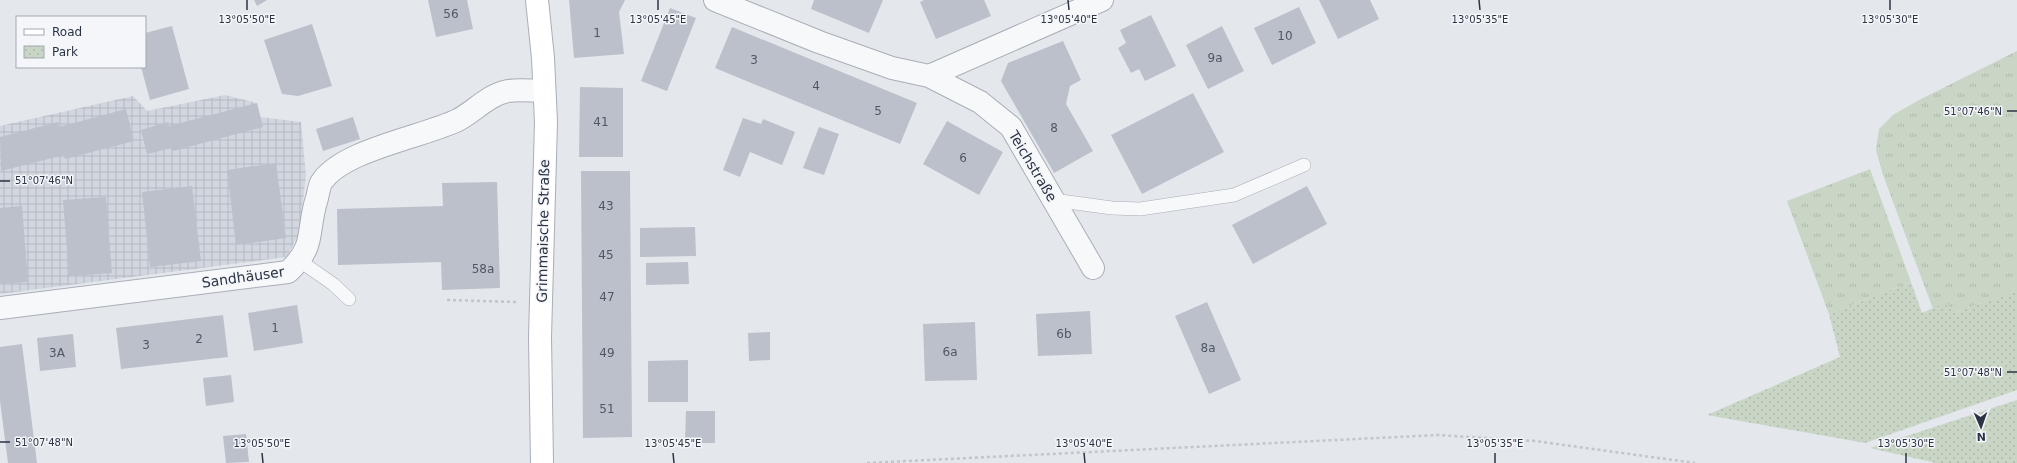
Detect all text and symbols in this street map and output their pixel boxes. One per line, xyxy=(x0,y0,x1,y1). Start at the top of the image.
house number: 56 xyxy=(443,7,459,21)
text: 13°05'50"E xyxy=(219,14,275,25)
text: 13°05'45"E xyxy=(630,14,686,25)
text: 13°05'40"E xyxy=(1041,14,1097,25)
text: 13°05'35"E xyxy=(1452,14,1508,25)
text: 13°05'30"E xyxy=(1862,14,1918,25)
legend xyxy=(16,16,146,68)
text: Road xyxy=(52,25,82,39)
house number: 1 xyxy=(593,26,601,40)
house number: 10 xyxy=(1277,29,1293,43)
text: Park xyxy=(52,45,78,59)
house number: 9a xyxy=(1208,51,1223,65)
house number: 3 xyxy=(750,53,758,67)
house number: 4 xyxy=(812,79,820,93)
house number: 5 xyxy=(874,104,882,118)
text: 51°07'46"N xyxy=(1944,106,2002,117)
house number: 41 xyxy=(593,115,609,129)
house number: 8 xyxy=(1050,121,1058,135)
street label: Teichstraße xyxy=(1005,127,1060,204)
house number: 6 xyxy=(959,151,967,165)
street label: Grimmaische Straße xyxy=(534,159,552,303)
text: 51°07'46"N xyxy=(15,175,73,186)
house number: 43 xyxy=(598,199,614,213)
house number: 45 xyxy=(598,248,614,262)
house number: 58a xyxy=(472,262,494,276)
street label: Sandhäuser xyxy=(201,263,286,291)
house number: 47 xyxy=(599,290,615,304)
house number: 1 xyxy=(271,321,279,335)
house number: 6b xyxy=(1056,327,1072,341)
house number: 2 xyxy=(195,332,203,346)
house number: 3 xyxy=(142,338,150,352)
house number: 8a xyxy=(1201,341,1216,355)
house number: 6a xyxy=(943,345,958,359)
house number: 3A xyxy=(49,346,66,360)
house number: 49 xyxy=(599,346,615,360)
text: 51°07'48"N xyxy=(1944,367,2002,378)
house number: 51 xyxy=(599,402,615,416)
north arrow xyxy=(1961,407,2001,447)
text: N xyxy=(1976,430,1986,443)
text: 51°07'48"N xyxy=(15,437,73,448)
text: 13°05'50"E xyxy=(234,438,290,449)
text: 13°05'45"E xyxy=(645,438,701,449)
text: 13°05'40"E xyxy=(1056,438,1112,449)
text: 13°05'35"E xyxy=(1467,438,1523,449)
text: 13°05'30"E xyxy=(1878,438,1934,449)

